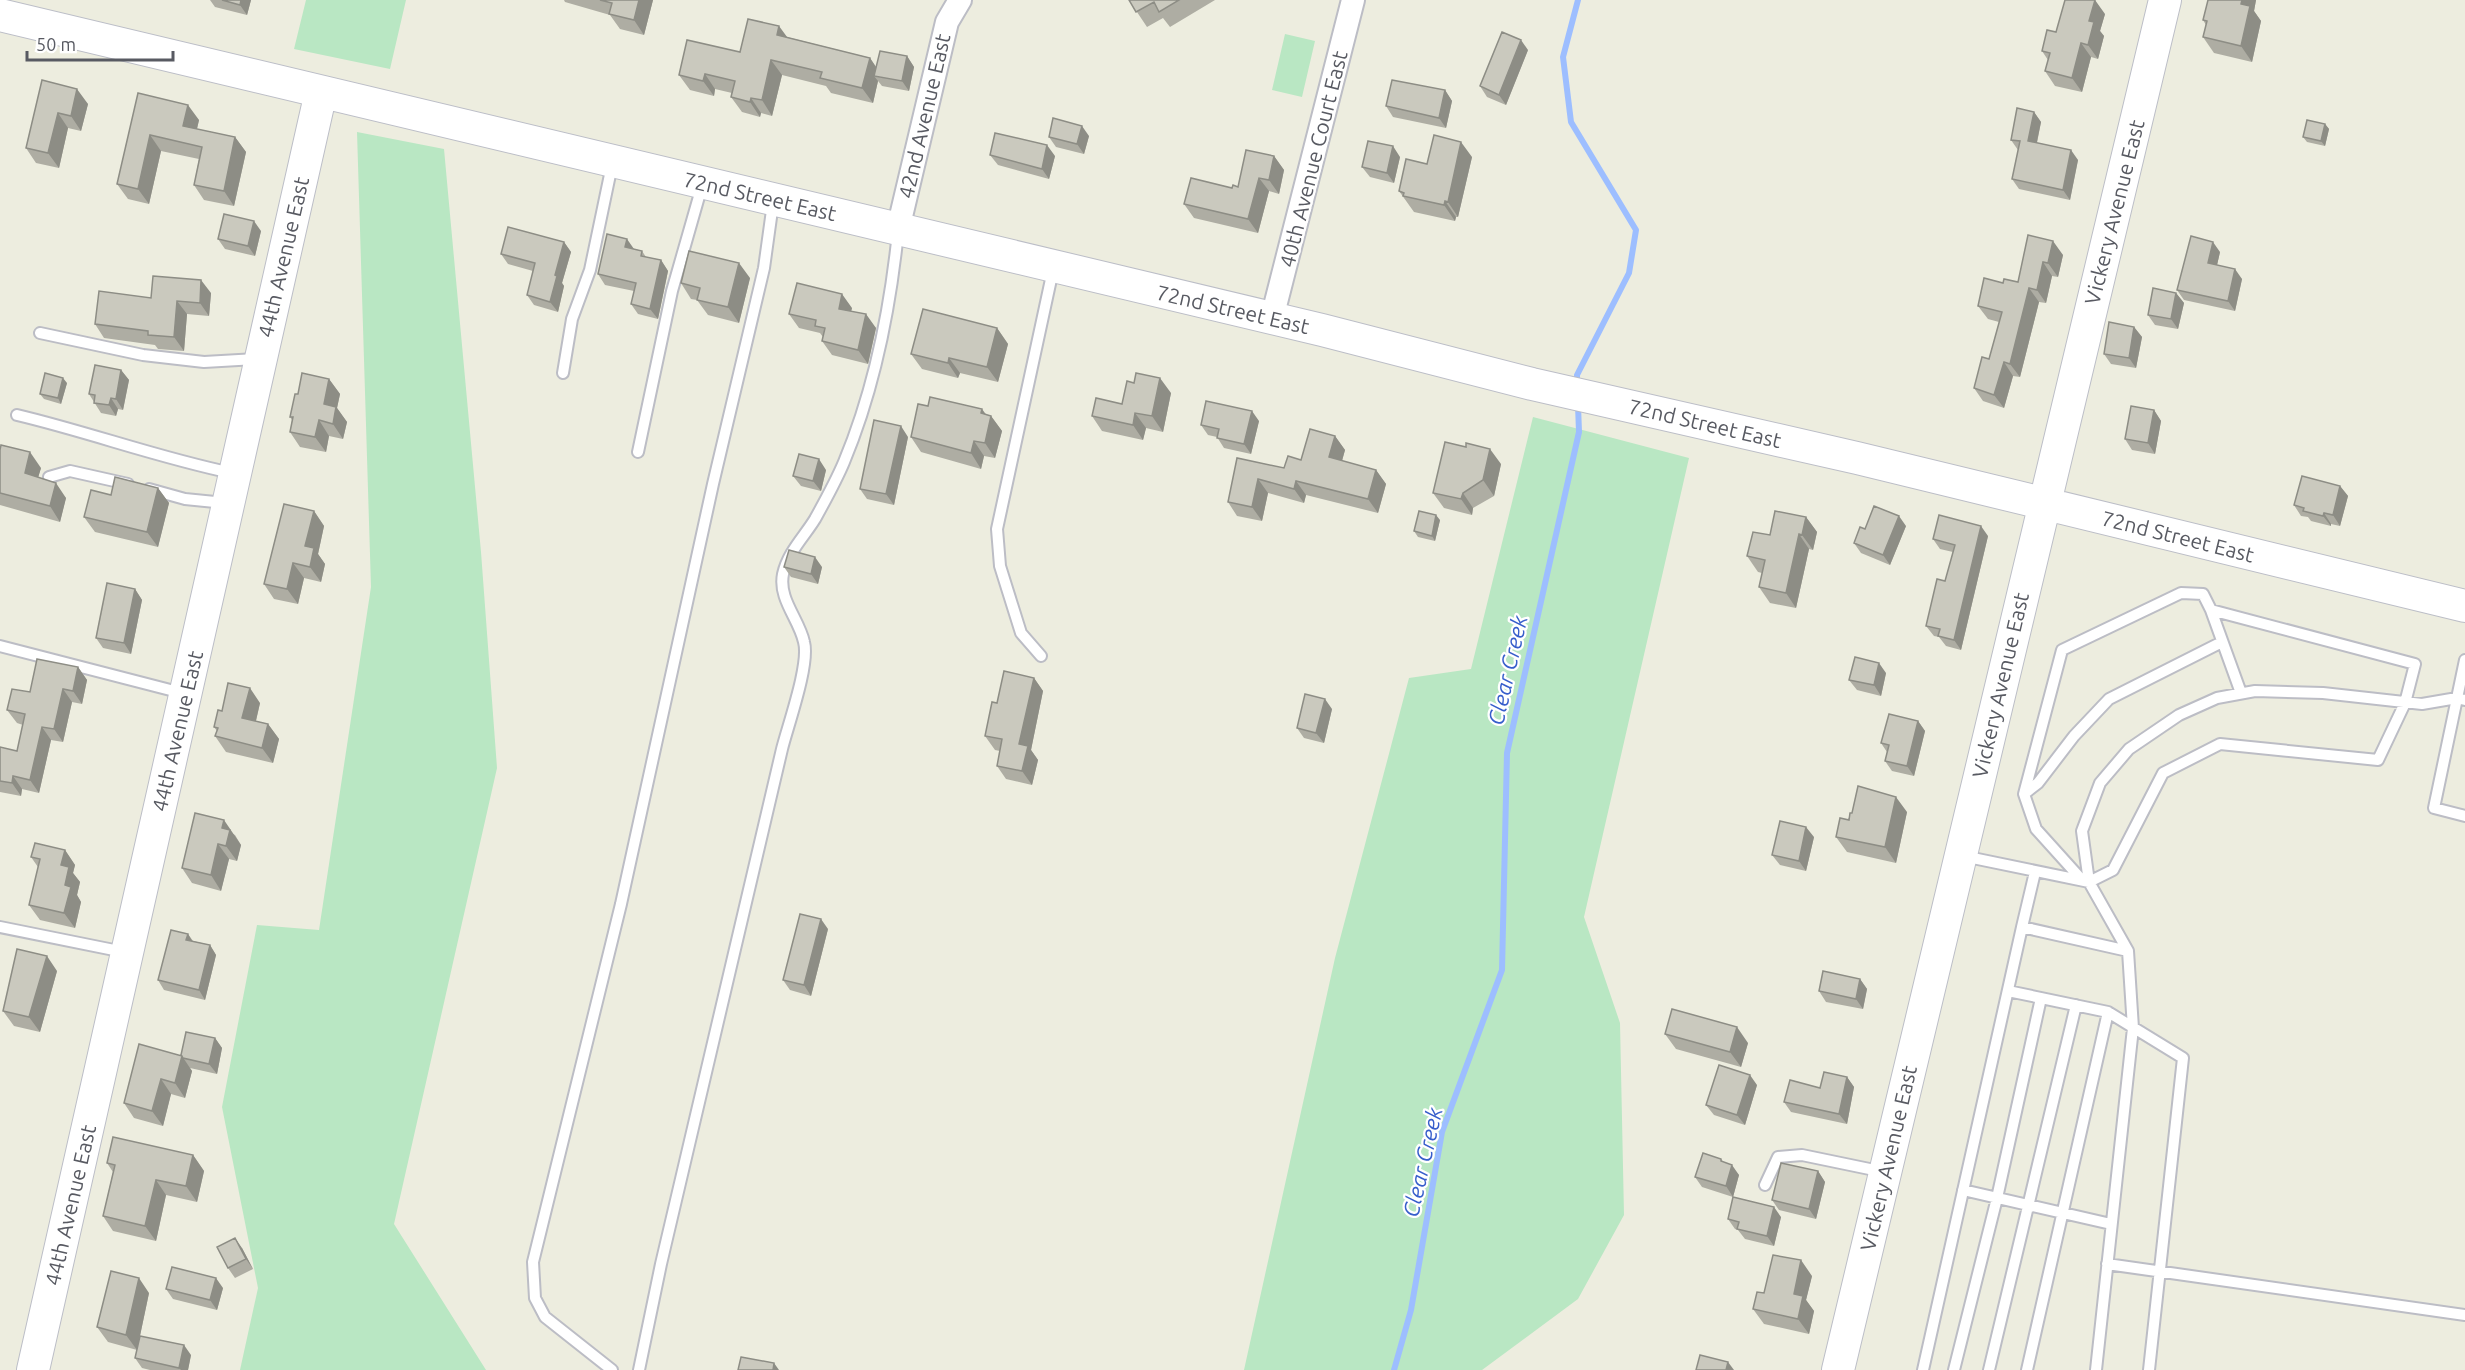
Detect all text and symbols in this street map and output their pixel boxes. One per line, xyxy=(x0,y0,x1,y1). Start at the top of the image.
scale bar xyxy=(27,24,172,62)
street label: 42nd Avenue East xyxy=(893,31,955,201)
text: 50 m xyxy=(36,34,76,54)
street label: 40th Avenue Court East xyxy=(1274,48,1352,270)
street label: Vickery Avenue East xyxy=(2079,117,2149,307)
street label: 72nd Street East xyxy=(681,167,839,225)
street label: 44th Avenue East xyxy=(253,174,313,340)
street label: 72nd Street East xyxy=(1154,280,1312,338)
street label: 72nd Street East xyxy=(1626,394,1784,452)
street label: 72nd Street East xyxy=(2099,505,2257,567)
street label: Vickery Avenue East xyxy=(1967,590,2033,780)
water label: Clear Creek xyxy=(1482,612,1532,727)
street label: 44th Avenue East xyxy=(147,648,207,814)
street label: Vickery Avenue East xyxy=(1855,1063,1921,1253)
water label: Clear Creek xyxy=(1397,1104,1447,1219)
street label: 44th Avenue East xyxy=(40,1122,100,1288)

